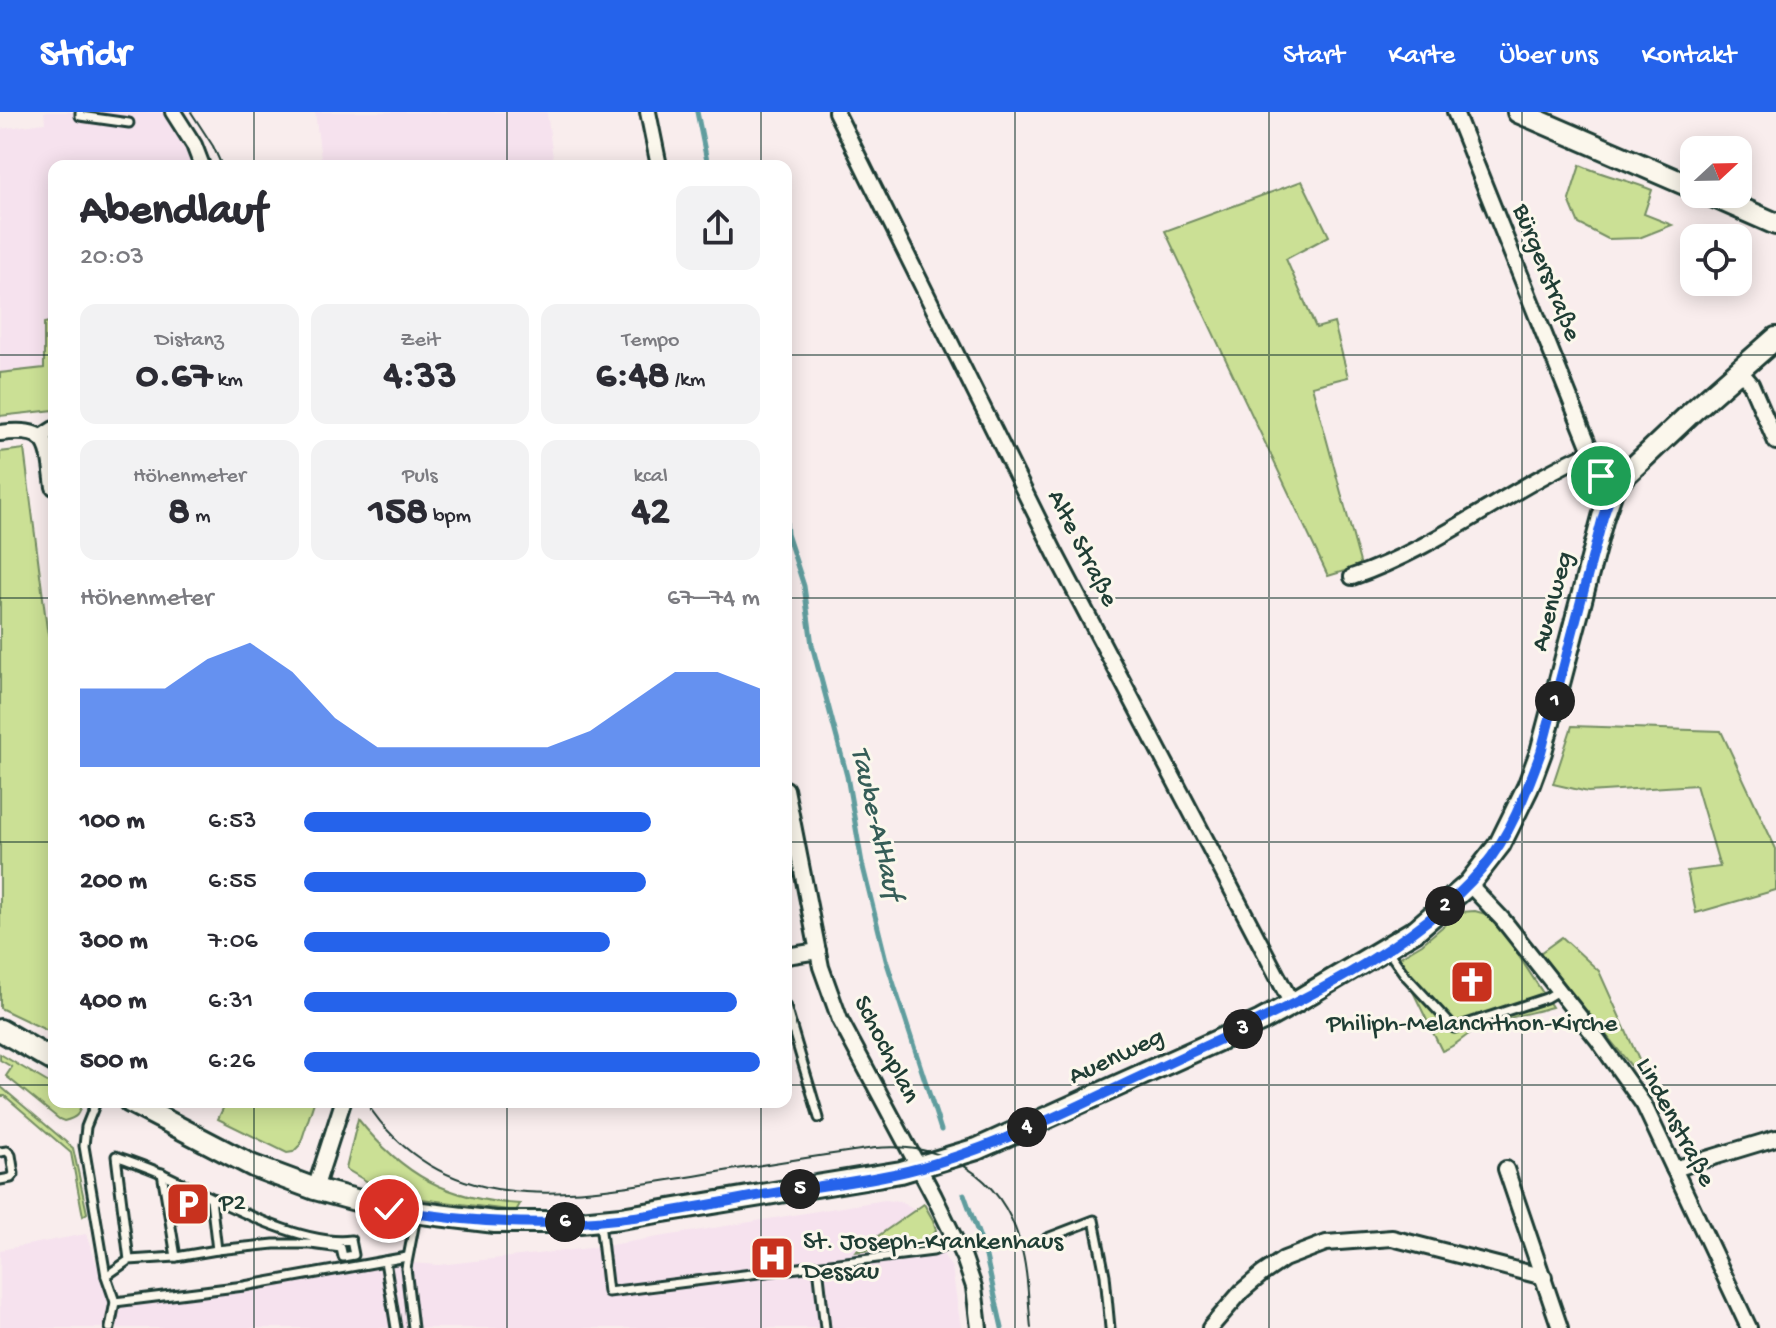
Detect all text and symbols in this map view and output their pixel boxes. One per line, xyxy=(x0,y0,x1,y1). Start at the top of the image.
text: Stridr xyxy=(40,34,131,78)
text: Start xyxy=(1283,40,1344,73)
text: Karte xyxy=(1388,40,1455,73)
text: Über uns xyxy=(1499,40,1598,73)
text: Kontakt xyxy=(1642,40,1736,73)
north arrow xyxy=(1680,136,1752,208)
map controls xyxy=(1680,136,1752,296)
button: share xyxy=(676,186,760,270)
text: Abendlauf xyxy=(80,187,267,239)
street label: Bürgerstraße xyxy=(1503,199,1587,347)
button: locate xyxy=(1680,224,1752,296)
text: 20:03 xyxy=(80,243,144,274)
text: Distanz xyxy=(155,328,224,354)
text: Zeit xyxy=(400,328,440,354)
text: Tempo xyxy=(622,328,680,354)
text: 0.67 xyxy=(136,354,212,401)
text: 4:33 xyxy=(383,354,457,401)
text: 6:48 xyxy=(596,354,670,401)
text: km xyxy=(212,368,243,394)
text: /km xyxy=(670,368,705,394)
pin xyxy=(1567,442,1635,510)
icon: arrive xyxy=(1579,454,1623,498)
text: Höhenmeter xyxy=(133,464,246,490)
text: Puls xyxy=(402,464,438,490)
text: kcal xyxy=(633,464,668,490)
street label: Alte Straße xyxy=(1038,485,1124,613)
text: 8 xyxy=(168,490,190,537)
text: 158 xyxy=(369,490,428,537)
text: 42 xyxy=(631,490,670,537)
text: m xyxy=(190,504,211,530)
text: bpm xyxy=(428,504,471,530)
street label: Auenweg xyxy=(1526,549,1582,655)
text: Höhenmeter xyxy=(80,584,213,615)
text: 67–74 m xyxy=(667,584,760,615)
pin: 1 xyxy=(1535,681,1575,721)
text: 1 xyxy=(1551,688,1559,714)
water label: Taube-Altlauf xyxy=(841,744,910,907)
text: 100 m xyxy=(80,807,145,838)
text: 6:53 xyxy=(208,807,257,838)
text: 200 m xyxy=(80,867,147,898)
text: 6:55 xyxy=(208,867,257,898)
pin: 2 xyxy=(1425,886,1465,926)
text: 2 xyxy=(1440,893,1450,919)
text: 300 m xyxy=(80,927,148,958)
text: 7:06 xyxy=(208,927,258,958)
church icon: Philiph-Melanchthon-Kirche xyxy=(1448,958,1496,1006)
text: 400 m xyxy=(80,987,146,1018)
text: 6:31 xyxy=(208,987,253,1018)
street label: Schochplan xyxy=(845,991,926,1109)
pin: 3 xyxy=(1223,1009,1263,1049)
place label: Philiph-Melanchthon-Kirche xyxy=(1326,1010,1618,1041)
text: 3 xyxy=(1237,1016,1249,1042)
street label: Auenweg xyxy=(1064,1022,1170,1094)
text: 500 m xyxy=(80,1047,148,1078)
text: 6:26 xyxy=(208,1047,255,1078)
street label: Lindenstraße xyxy=(1627,1053,1721,1193)
pin: 4 xyxy=(1007,1107,1047,1147)
text: 4 xyxy=(1022,1114,1032,1140)
pin: 5 xyxy=(780,1169,820,1209)
pin xyxy=(355,1175,423,1243)
text: 5 xyxy=(794,1176,806,1202)
parking icon: P2 xyxy=(164,1180,212,1228)
icon: check xyxy=(367,1187,411,1231)
place label: P2 xyxy=(218,1189,246,1220)
pin: 6 xyxy=(545,1202,585,1242)
text: 6 xyxy=(559,1209,571,1235)
place label: St. Joseph-Krankenhaus Dessau xyxy=(801,1228,1064,1289)
hospital icon: St. Joseph-Krankenhaus Dessau xyxy=(748,1234,796,1282)

